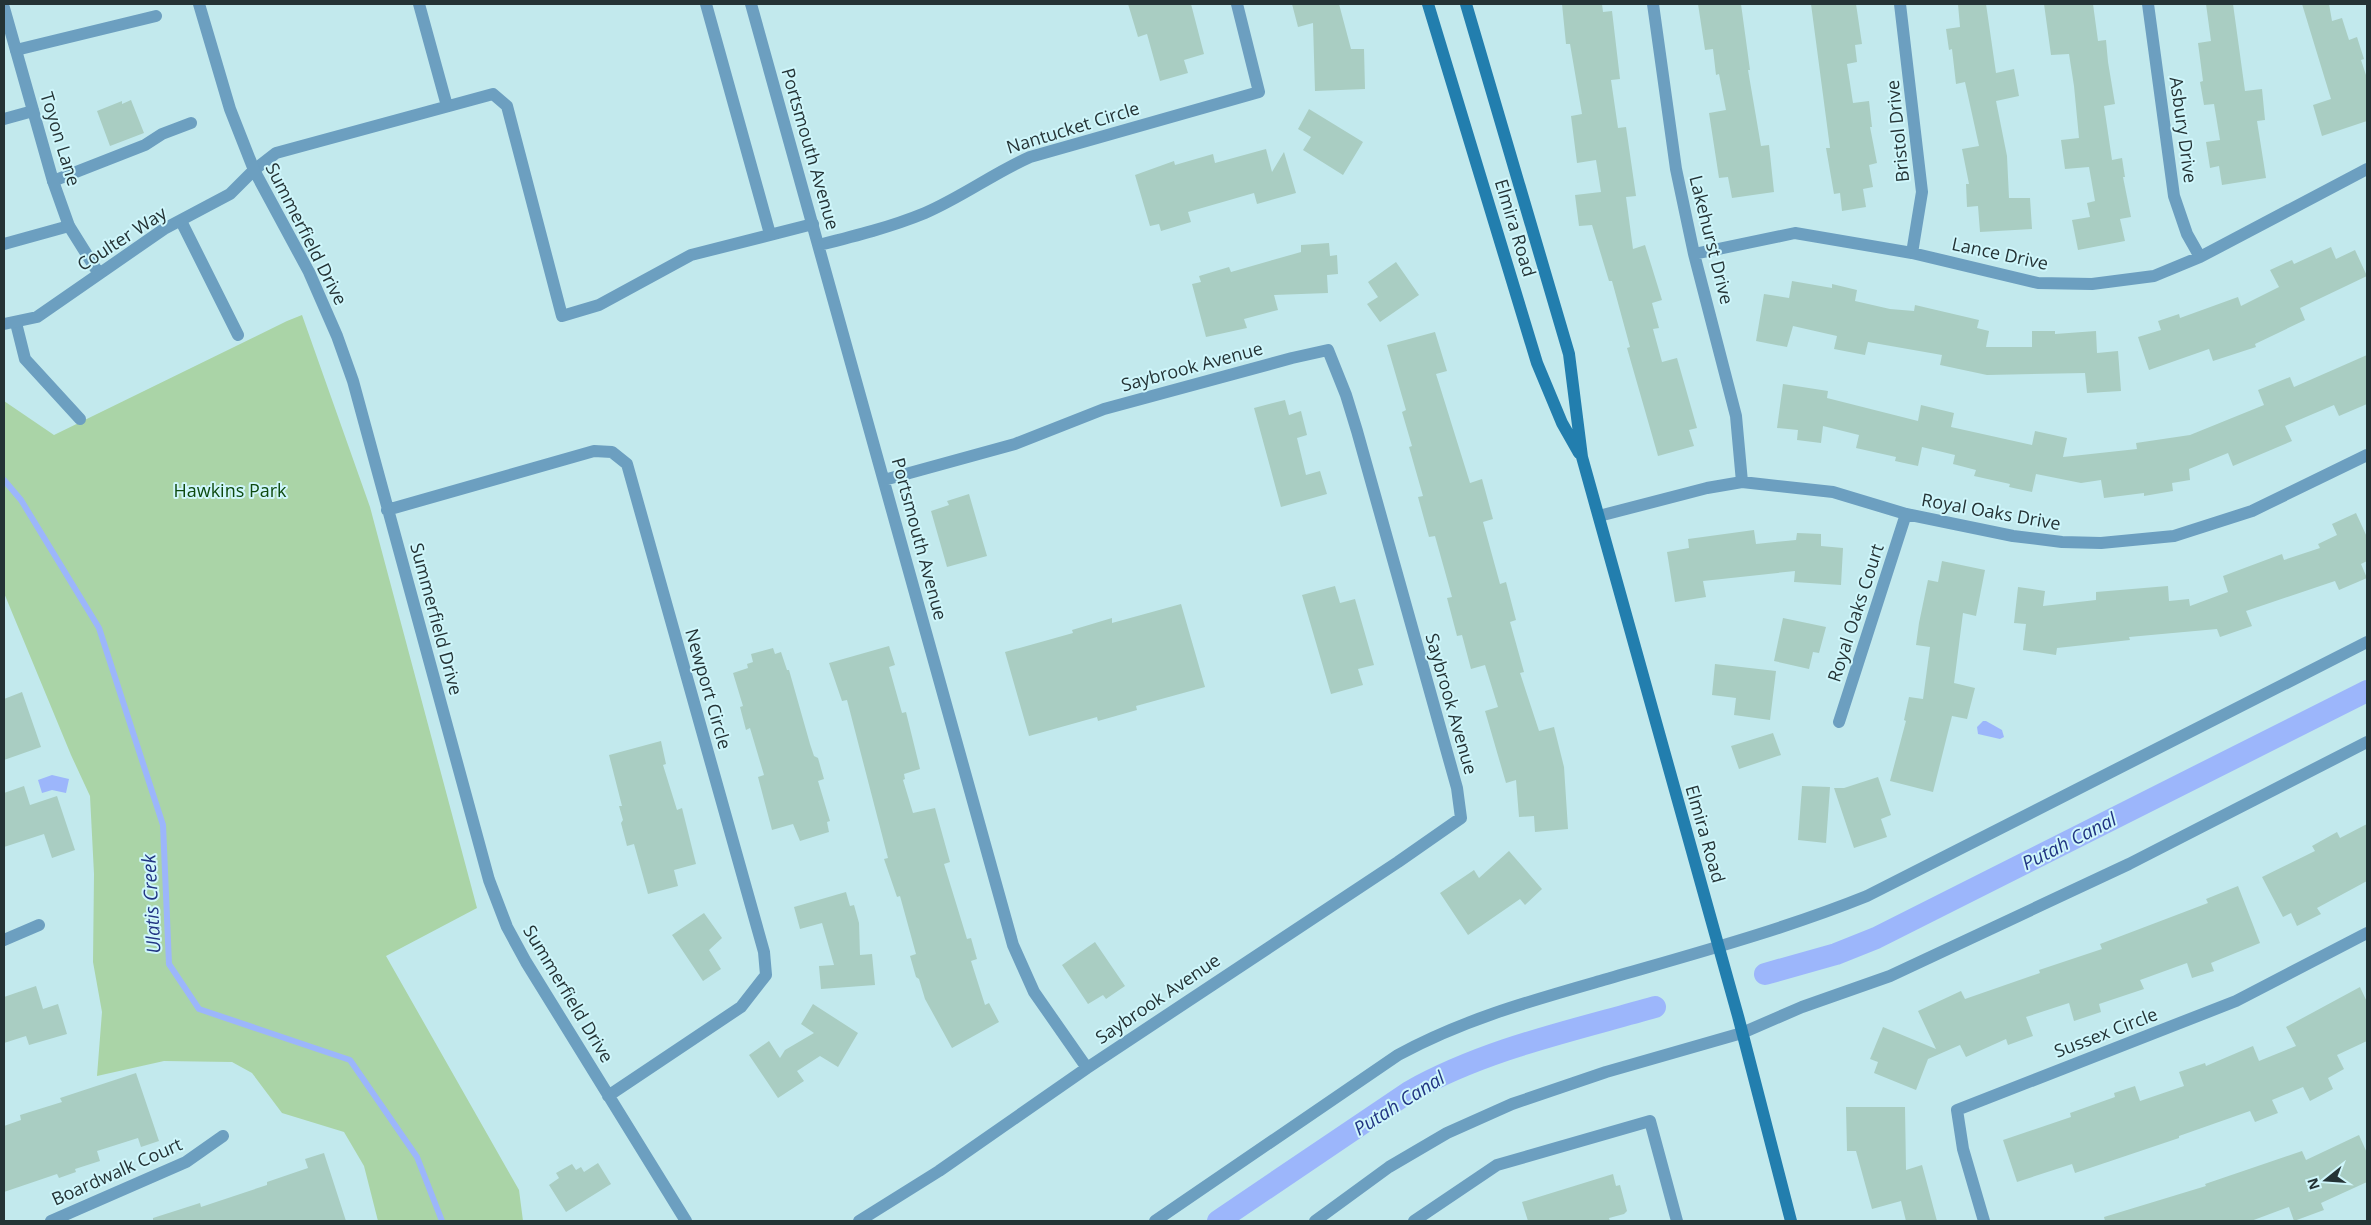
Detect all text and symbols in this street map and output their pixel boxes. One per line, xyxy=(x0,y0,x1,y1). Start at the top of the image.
street label: Portsmouth Avenue xyxy=(776,65,846,232)
street label: Asbury Drive xyxy=(2165,75,2203,185)
street label: Bristol Drive xyxy=(1880,79,1914,183)
street label: Toyon Lane xyxy=(35,89,87,189)
street label: Nantucket Circle xyxy=(1003,95,1142,159)
street label: Summerfield Drive xyxy=(261,158,353,309)
street label: Lakehurst Drive xyxy=(1684,173,1740,307)
street label: Elmira Road xyxy=(1490,176,1542,279)
street label: Coulter Way xyxy=(72,200,172,276)
street label: Lance Drive xyxy=(1950,231,2051,275)
street label: Saybrook Avenue xyxy=(1118,336,1265,396)
street label: Portsmouth Avenue xyxy=(887,455,953,623)
park label: Hawkins Park xyxy=(173,478,287,502)
street label: Royal Oaks Drive xyxy=(1920,487,2063,535)
street label: Summerfield Drive xyxy=(405,540,469,698)
street label: Royal Oaks Court xyxy=(1821,541,1889,685)
street label: Newport Circle xyxy=(680,626,738,752)
street label: Saybrook Avenue xyxy=(1420,630,1484,777)
street label: Elmira Road xyxy=(1681,782,1731,885)
water label: Putah Canal xyxy=(2017,805,2122,876)
water label: Ulatis Creek xyxy=(135,853,167,954)
street label: Summerfield Drive xyxy=(518,920,619,1067)
street label: Saybrook Avenue xyxy=(1090,947,1225,1049)
street label: Sussex Circle xyxy=(2051,1001,2161,1063)
water label: Putah Canal xyxy=(1348,1064,1451,1141)
street label: Boardwalk Court xyxy=(48,1132,186,1211)
north arrow xyxy=(2301,1155,2351,1205)
text: N xyxy=(2302,1176,2324,1192)

